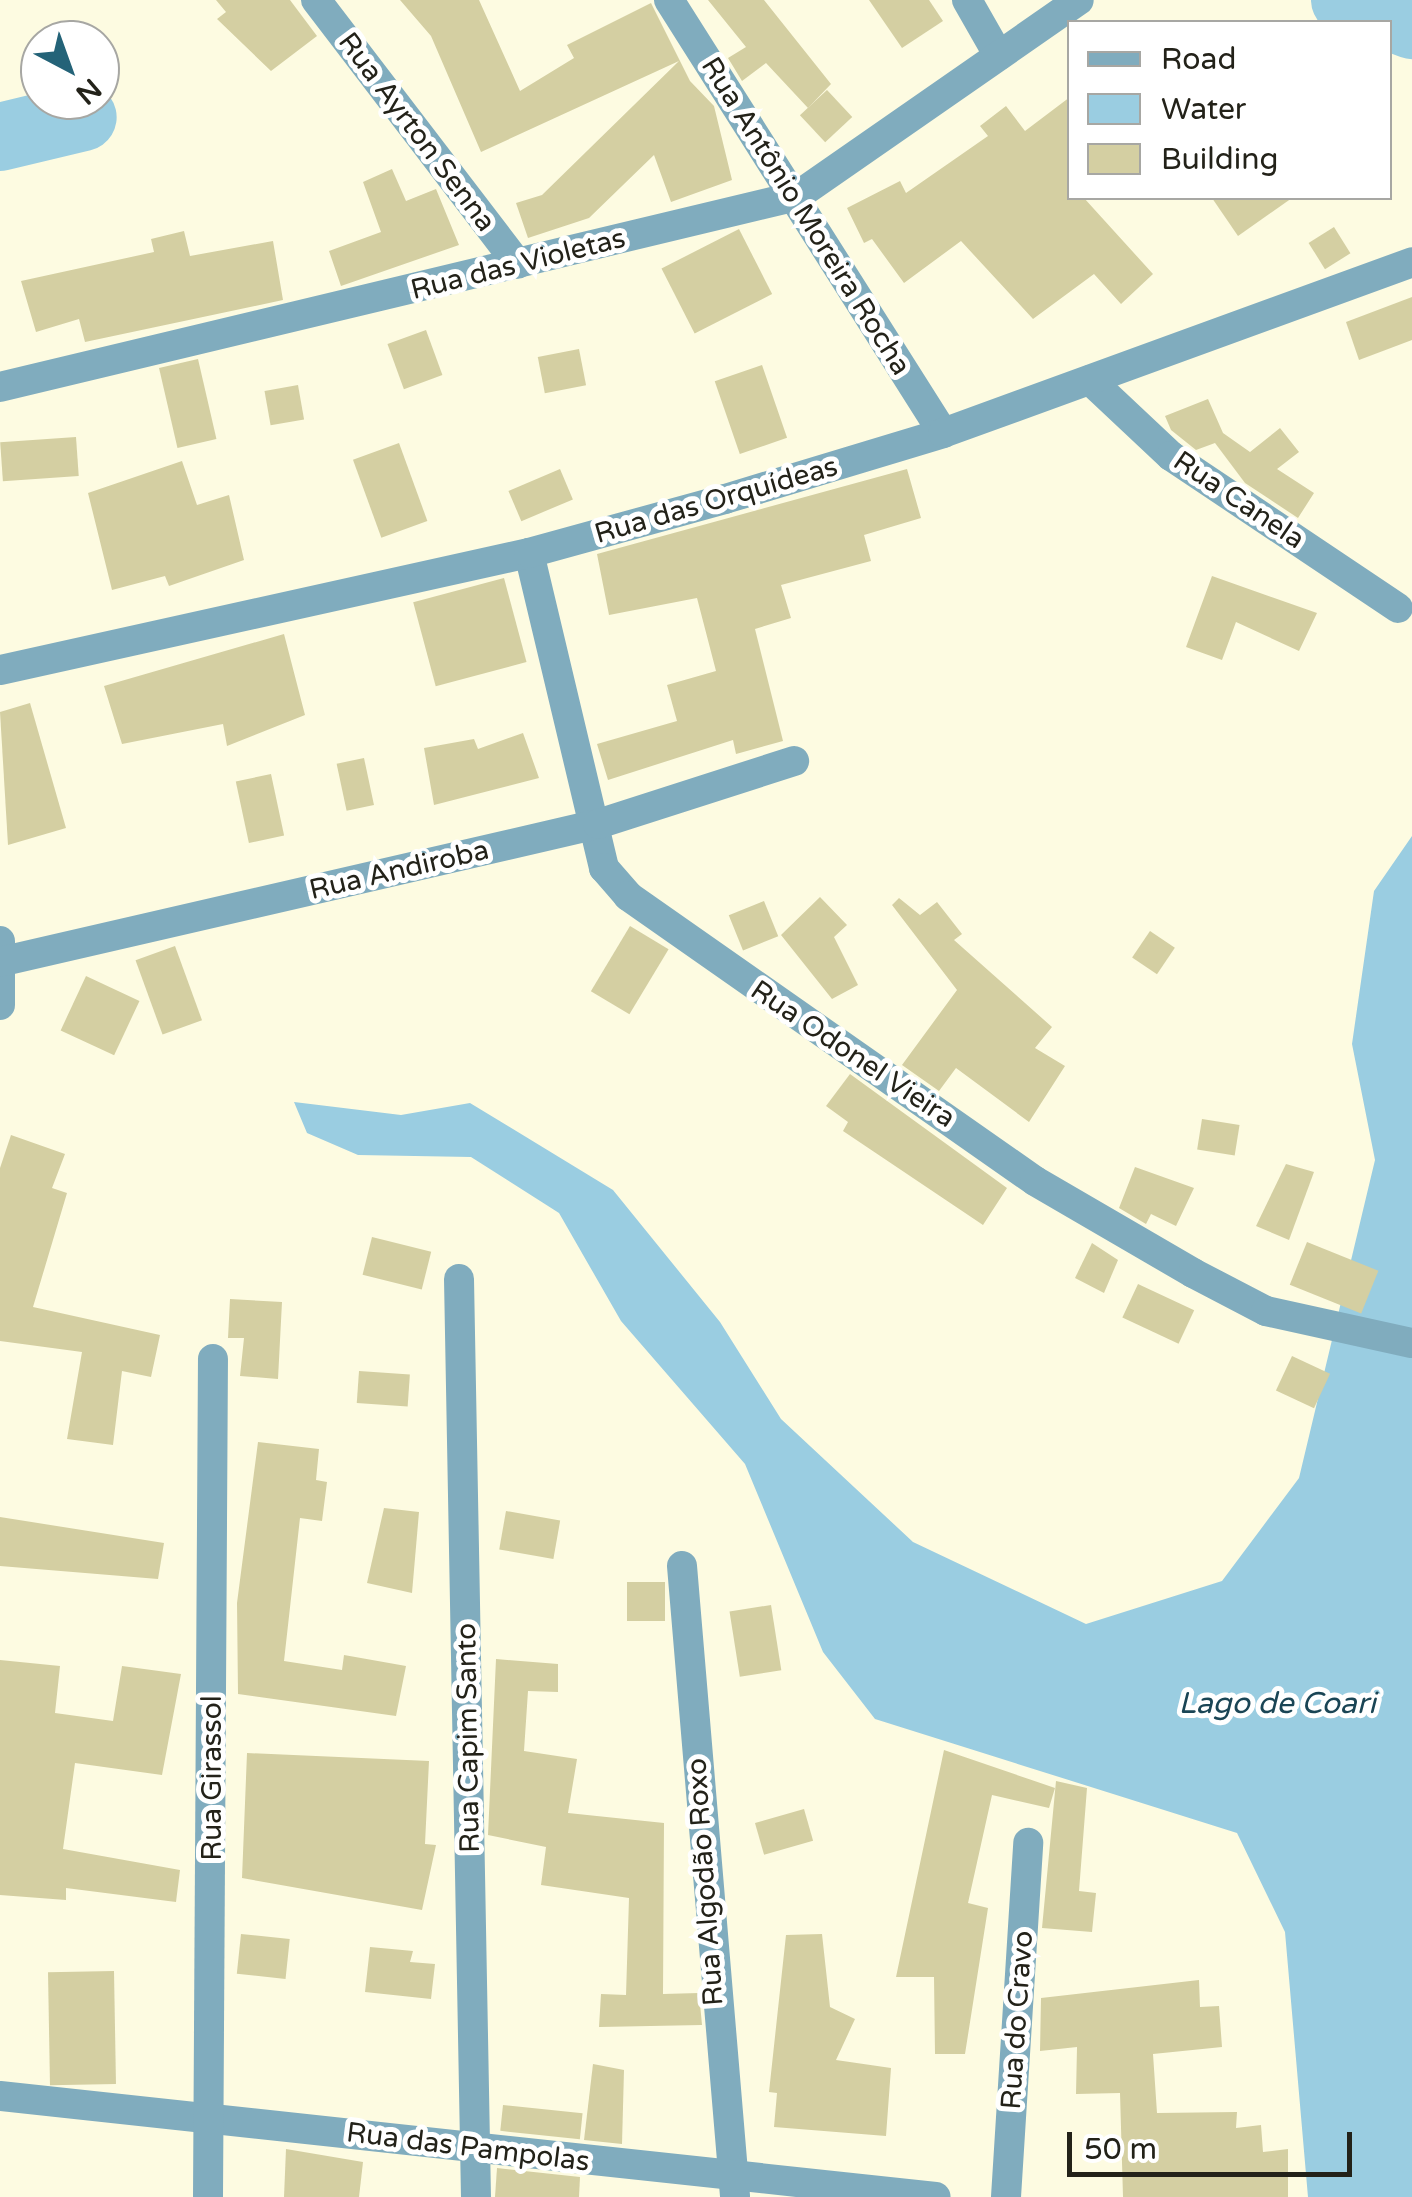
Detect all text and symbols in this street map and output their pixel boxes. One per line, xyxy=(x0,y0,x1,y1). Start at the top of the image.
north arrow xyxy=(20,20,120,120)
legend xyxy=(1067,20,1392,200)
street label: Rua Ayrton Senna xyxy=(331,26,503,238)
text: Road xyxy=(1161,41,1236,78)
street label: Rua Antônio Moreira Rocha xyxy=(694,51,918,381)
text: N xyxy=(69,71,108,111)
text: Water xyxy=(1161,91,1246,128)
text: Building xyxy=(1161,141,1278,178)
street label: Rua das Violetas xyxy=(407,221,629,307)
street label: Rua Canela xyxy=(1167,444,1311,556)
street label: Rua das Orquídeas xyxy=(591,449,841,551)
street label: Rua Andiroba xyxy=(306,833,492,907)
street label: Rua Odonel Vieira xyxy=(744,973,962,1135)
street label: Rua Capim Santo xyxy=(449,1623,487,1853)
water label: Lago de Coari xyxy=(1178,1686,1376,1722)
street label: Rua Girassol xyxy=(195,1695,229,1861)
street label: Rua Algodão Roxo xyxy=(680,1757,730,2007)
street label: Rua do Cravo xyxy=(994,1929,1040,2111)
scale bar xyxy=(1072,2112,1357,2174)
street label: Rua das Pampolas xyxy=(345,2115,591,2179)
text: 50 m xyxy=(1084,2131,1157,2168)

